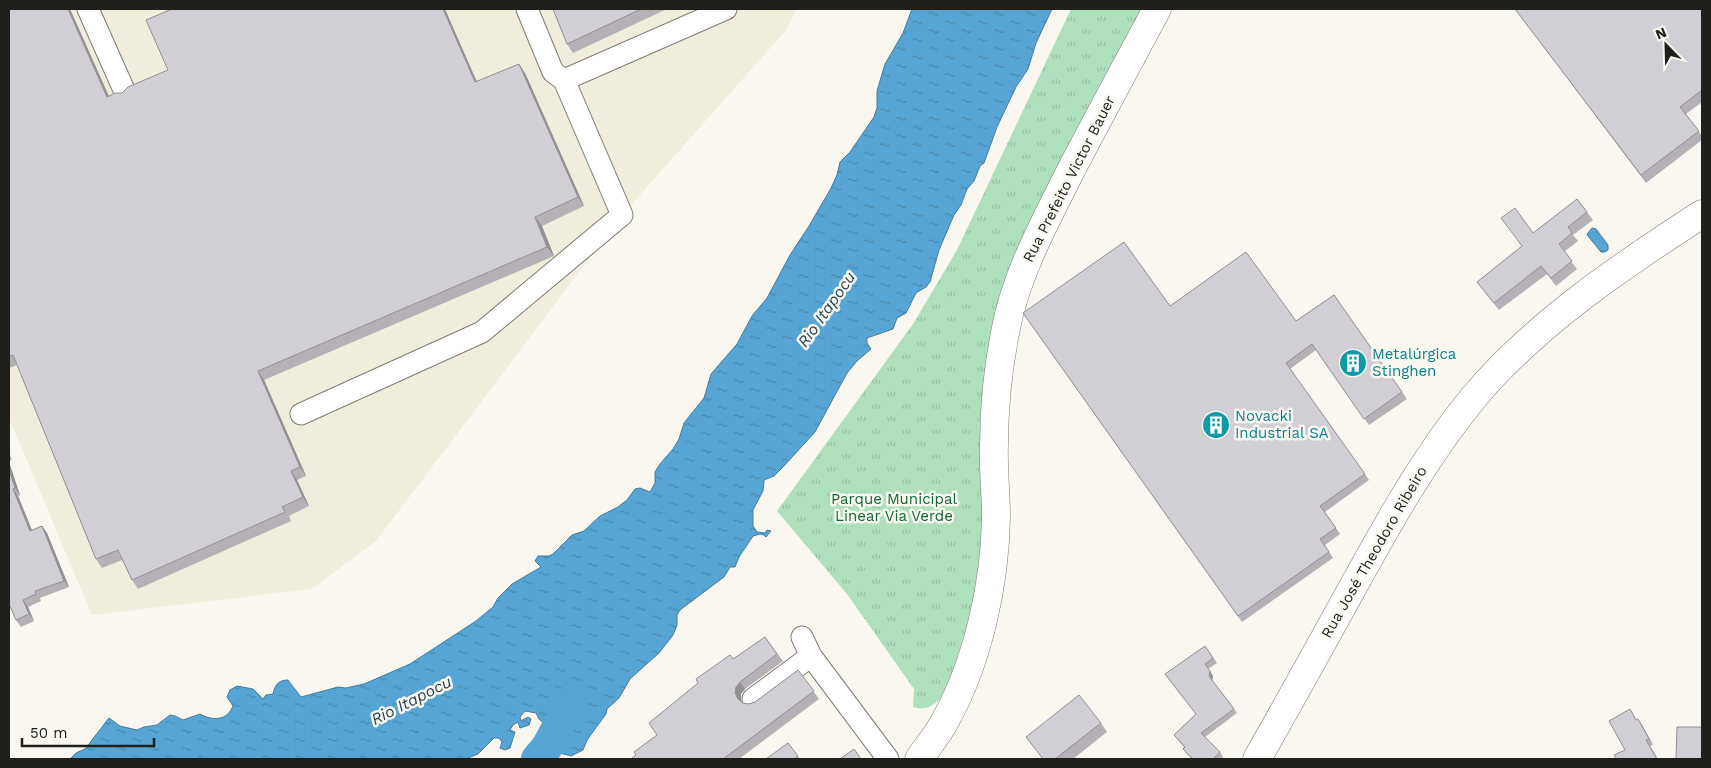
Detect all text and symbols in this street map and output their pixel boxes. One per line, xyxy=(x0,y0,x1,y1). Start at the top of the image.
north arrow xyxy=(1641,20,1691,70)
text: N xyxy=(1653,24,1669,42)
street label: Rua Prefeito Victor Bauer xyxy=(1019,93,1119,265)
water label: Rio Itapocu xyxy=(794,268,860,351)
place label: Metalúrgica Stinghen xyxy=(1372,345,1457,380)
building icon: Metalúrgica Stinghen xyxy=(1338,348,1368,378)
place label: Novacki Industrial SA xyxy=(1235,407,1329,442)
building icon: Novacki Industrial SA xyxy=(1201,410,1231,440)
street label: Rua José Theodoro Ribeiro xyxy=(1317,463,1431,641)
park label: Parque Municipal Linear Via Verde xyxy=(831,490,957,525)
water label: Rio Itapocu xyxy=(368,672,455,729)
scale bar xyxy=(22,716,155,748)
text: 50 m xyxy=(30,724,67,742)

